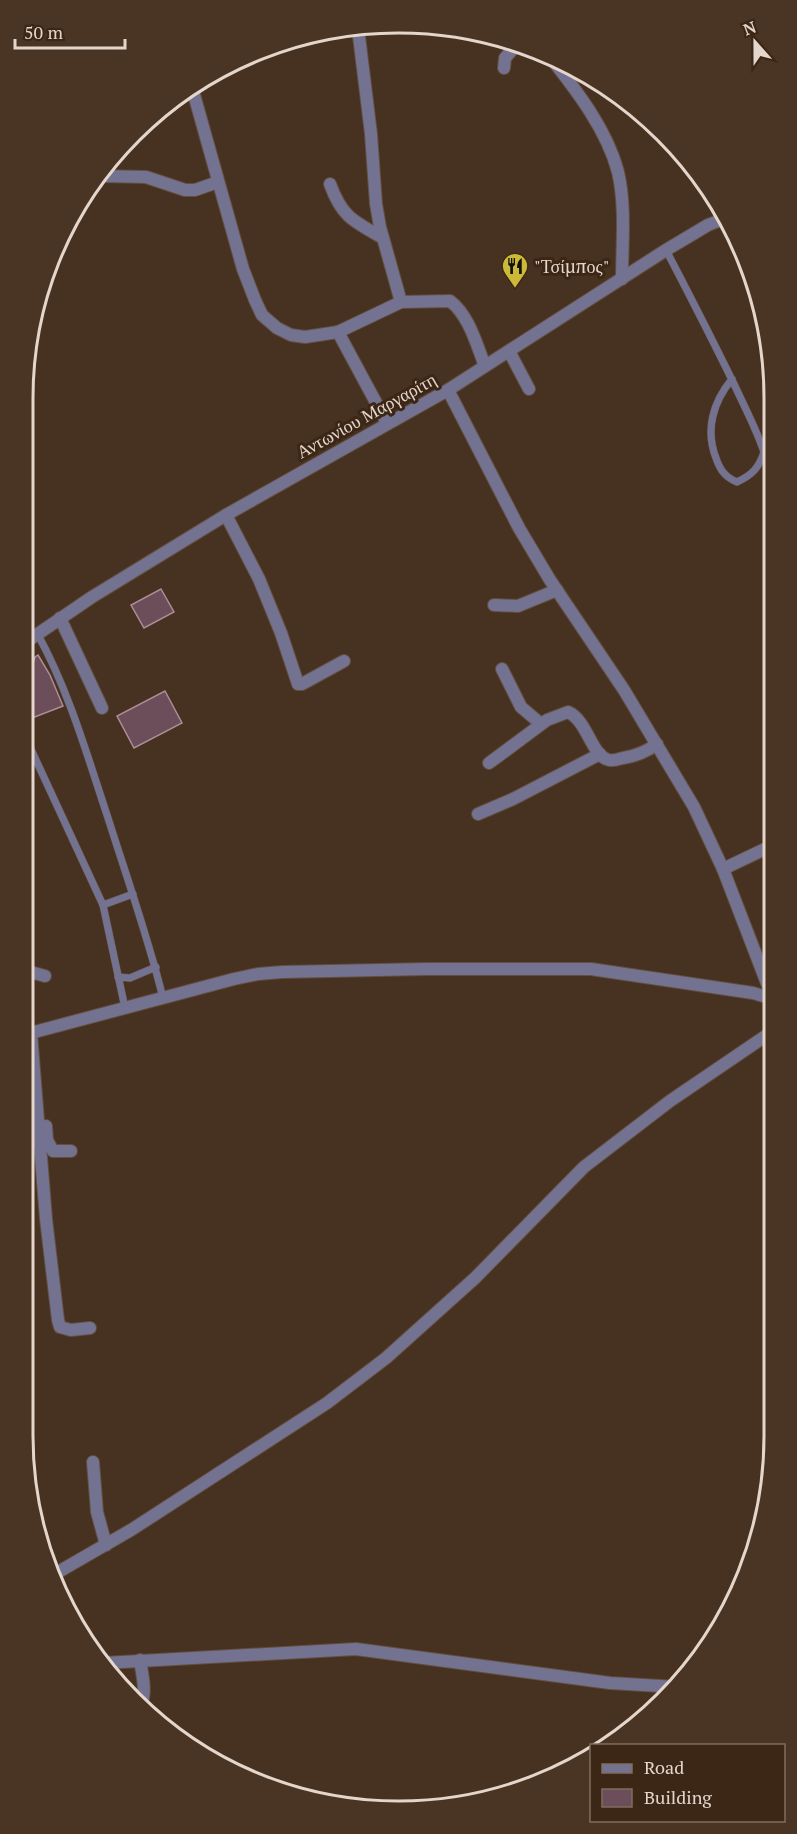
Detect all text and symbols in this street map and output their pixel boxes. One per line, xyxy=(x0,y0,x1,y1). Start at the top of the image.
scale bar xyxy=(15,12,124,50)
north arrow xyxy=(725,12,785,72)
text: N xyxy=(740,16,759,40)
text: 50 m xyxy=(24,20,64,44)
restaurant icon: "Τσίμπος" xyxy=(500,251,530,289)
place label: "Τσίμπος" xyxy=(534,254,610,278)
street label: Αντωνίου Μαργαρίτη xyxy=(292,367,440,463)
legend xyxy=(590,1744,785,1822)
text: Road xyxy=(644,1755,684,1779)
text: Building xyxy=(644,1785,712,1809)

